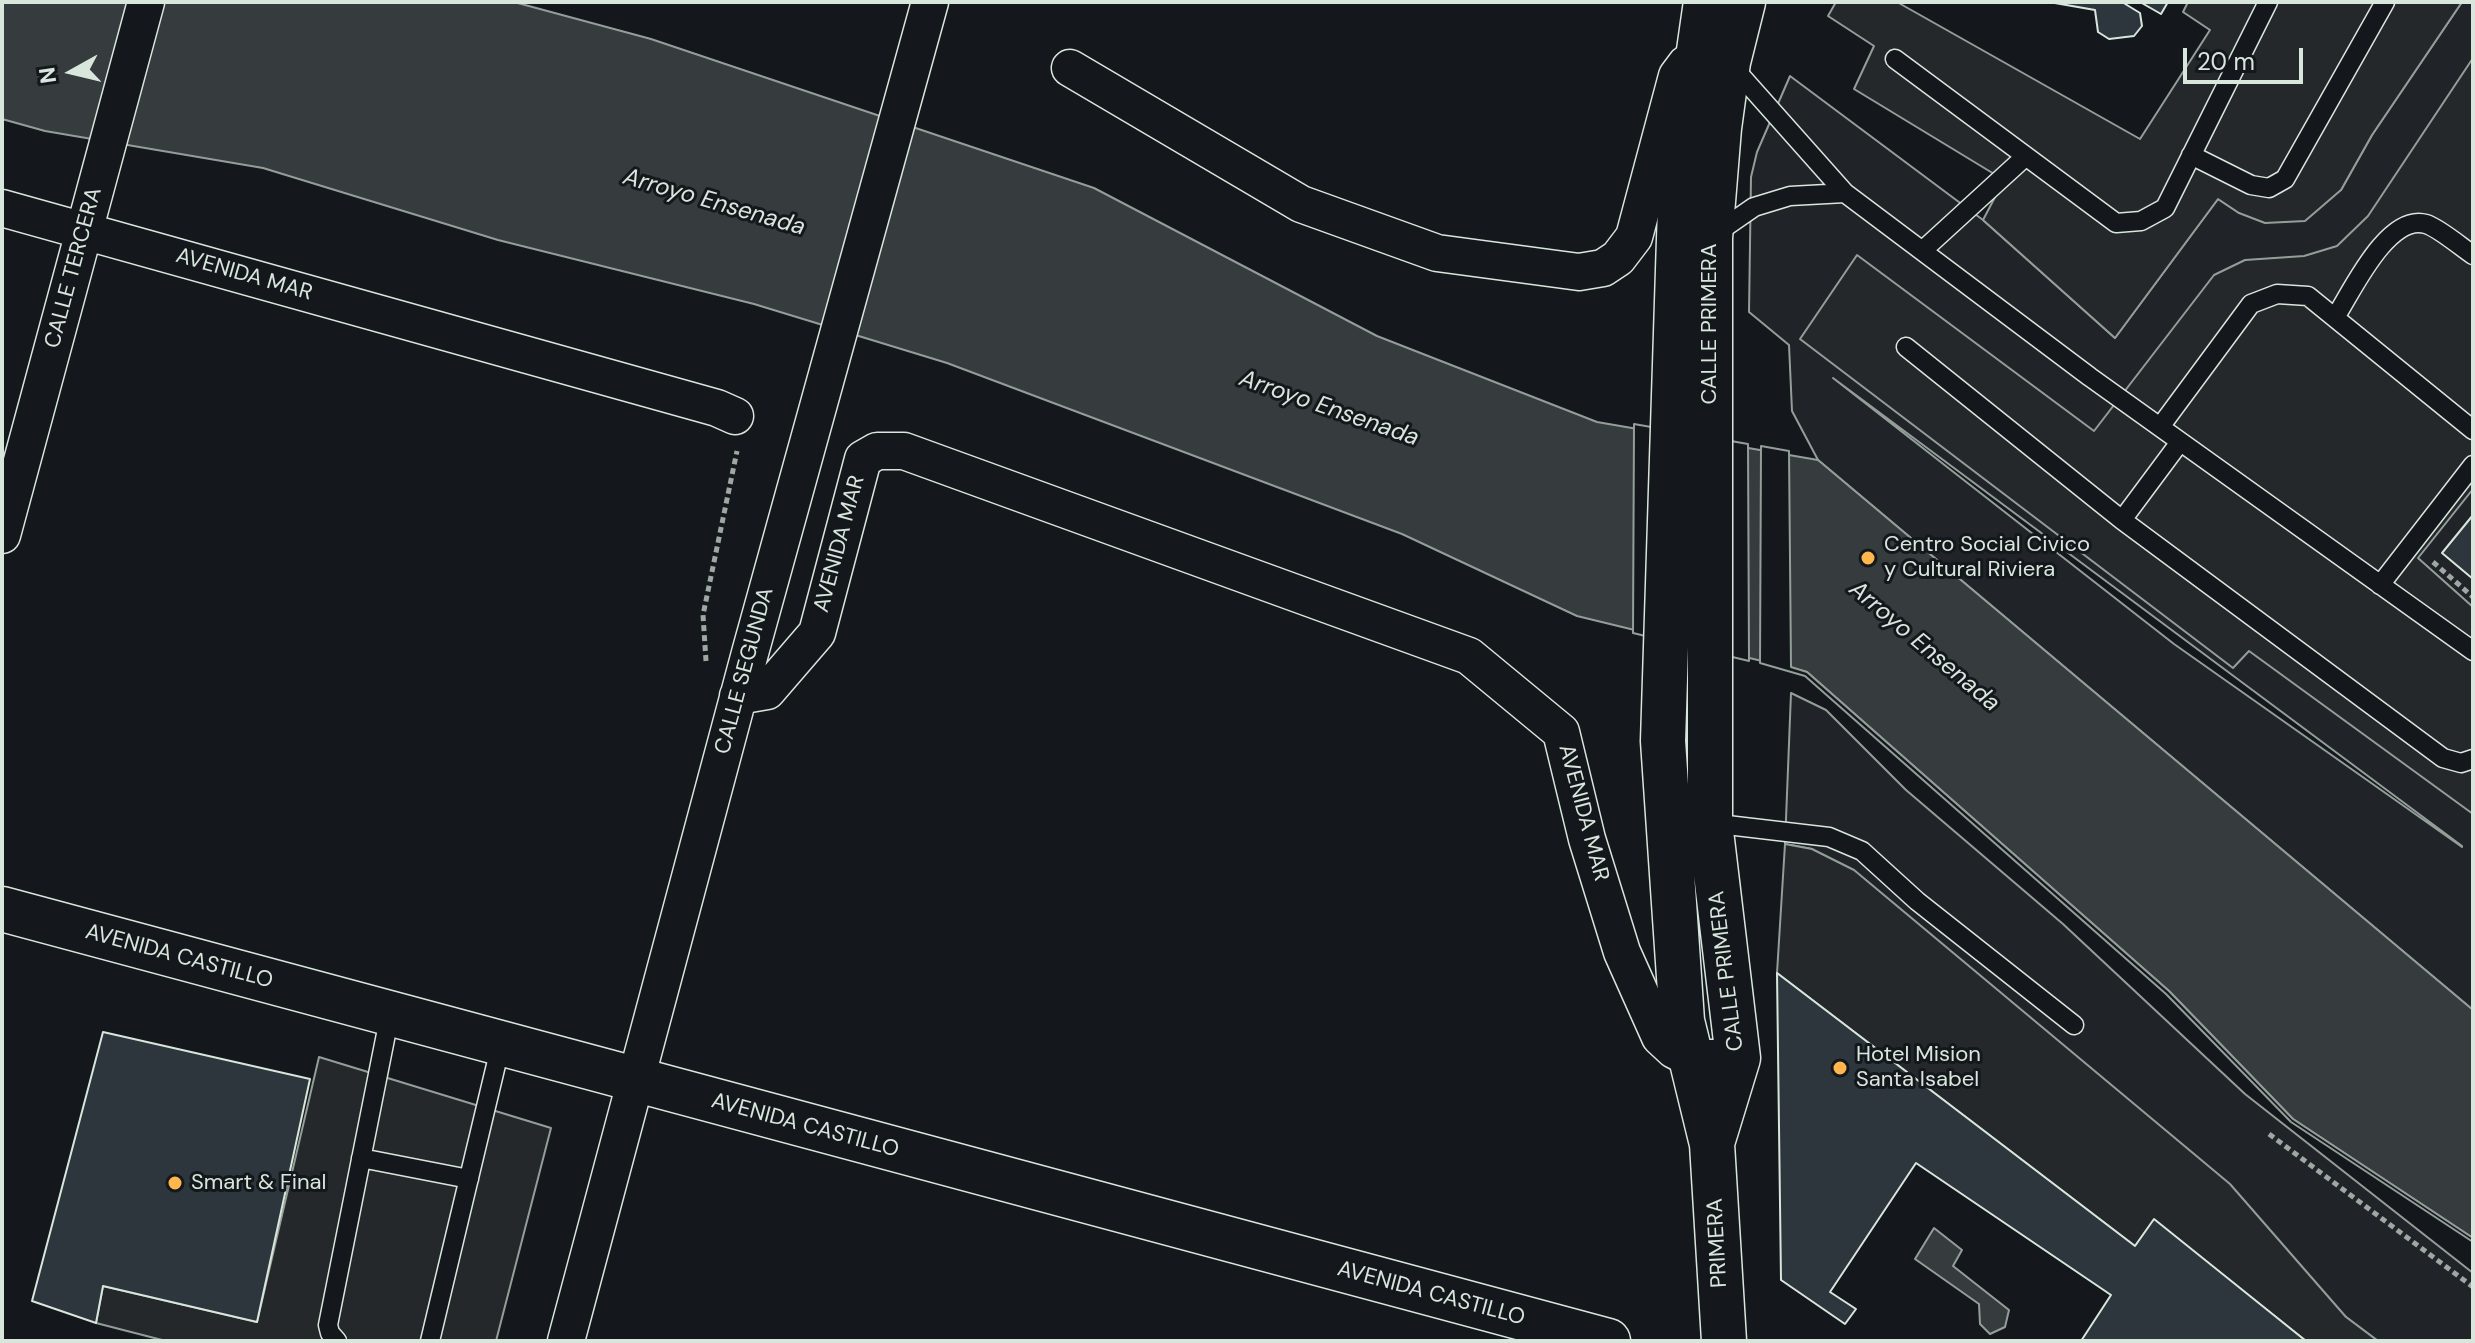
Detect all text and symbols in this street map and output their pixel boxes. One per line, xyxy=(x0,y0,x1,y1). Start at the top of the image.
north arrow xyxy=(32,32,112,112)
scale bar xyxy=(2187,32,2307,82)
text: 20 m xyxy=(2197,46,2255,77)
text: N xyxy=(32,65,63,85)
water label: Arroyo Ensenada xyxy=(620,163,808,243)
street label: CALLE TERCERA xyxy=(40,185,108,351)
street label: AVENIDA MAR xyxy=(173,243,315,307)
street label: CALLE PRIMERA xyxy=(1697,243,1723,405)
water label: Arroyo Ensenada xyxy=(1235,365,1423,453)
street label: AVENIDA MAR xyxy=(809,473,871,615)
place label: Centro Social Civico y Cultural Riviera xyxy=(1884,532,2090,584)
marker: Centro Social Civico y Cultural Riviera xyxy=(1859,549,1877,567)
water label: Arroyo Ensenada xyxy=(1843,576,2005,718)
street label: CALLE SEGUNDA xyxy=(710,585,780,757)
street label: AVENIDA MAR xyxy=(1552,742,1614,884)
street label: CALLE PRIMERA xyxy=(1704,889,1750,1053)
street label: AVENIDA CASTILLO xyxy=(82,919,276,995)
place label: Hotel Mision Santa Isabel xyxy=(1856,1042,1981,1094)
marker: Hotel Mision Santa Isabel xyxy=(1831,1059,1849,1077)
street label: AVENIDA CASTILLO xyxy=(708,1088,902,1164)
place label: Smart & Final xyxy=(191,1170,326,1196)
marker: Smart & Final xyxy=(166,1174,184,1192)
street label: PRIMERA xyxy=(1702,1198,1734,1288)
street label: AVENIDA CASTILLO xyxy=(1334,1256,1528,1332)

